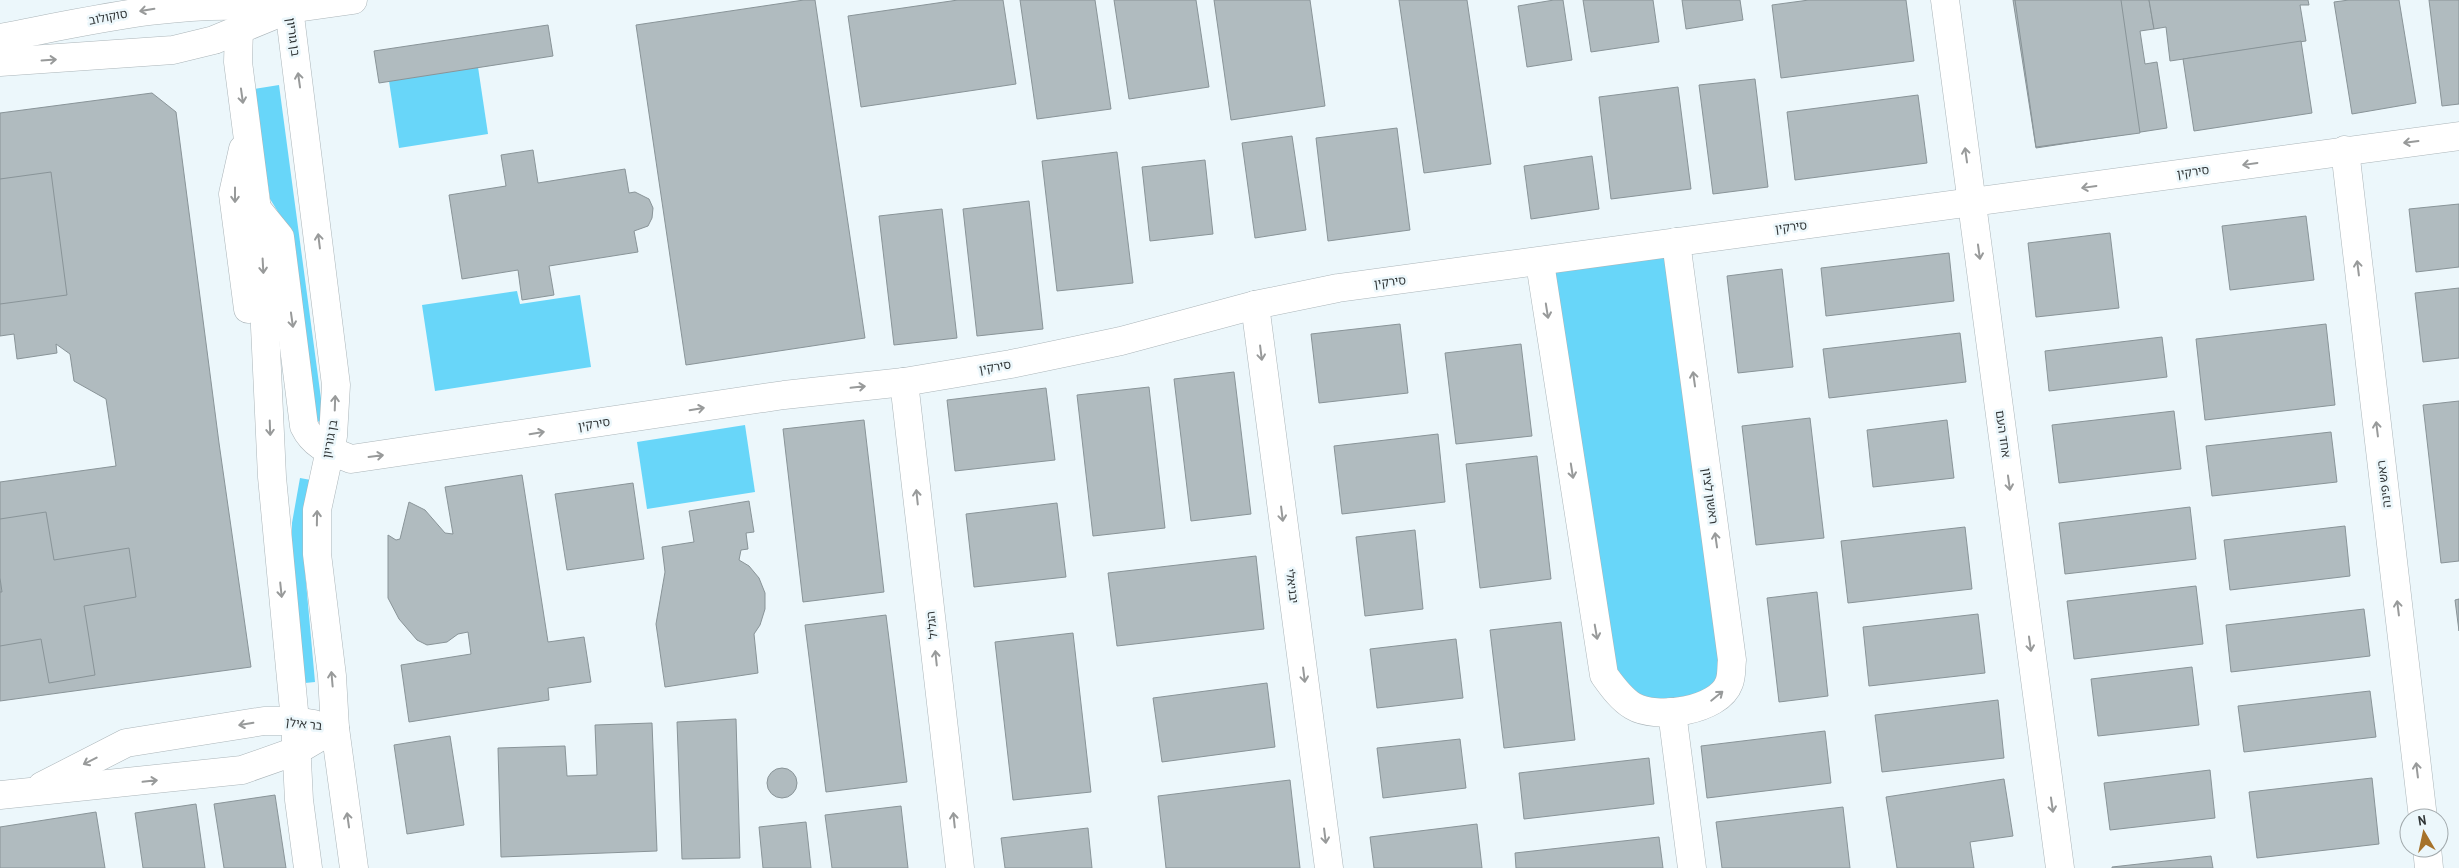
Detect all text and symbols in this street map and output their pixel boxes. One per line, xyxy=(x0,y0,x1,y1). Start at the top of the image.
street label: סוקולוב xyxy=(87,5,129,29)
one-way arrow xyxy=(139,6,155,16)
street label: בן גוריון xyxy=(282,17,304,58)
one-way arrow xyxy=(40,55,56,65)
one-way arrow xyxy=(294,72,304,88)
one-way arrow xyxy=(238,88,248,104)
one-way arrow xyxy=(2403,137,2419,147)
one-way arrow xyxy=(1961,148,1971,164)
one-way arrow xyxy=(2242,159,2258,169)
street label: סירקין xyxy=(2176,162,2210,182)
one-way arrow xyxy=(2081,182,2097,192)
one-way arrow xyxy=(230,187,240,203)
street label: סירקין xyxy=(1774,217,1808,237)
one-way arrow xyxy=(314,233,324,249)
one-way arrow xyxy=(1974,244,1984,260)
one-way arrow xyxy=(258,258,267,274)
one-way arrow xyxy=(2353,260,2363,276)
street label: סירקין xyxy=(1373,272,1407,292)
one-way arrow xyxy=(1543,302,1553,318)
one-way arrow xyxy=(287,312,297,328)
one-way arrow xyxy=(1256,345,1266,361)
street label: סירקין xyxy=(978,356,1013,378)
one-way arrow xyxy=(1689,371,1699,387)
one-way arrow xyxy=(850,382,866,392)
one-way arrow xyxy=(331,395,340,411)
one-way arrow xyxy=(689,403,705,413)
street label: אחד העם xyxy=(1992,409,2014,459)
street label: סירקין xyxy=(577,414,611,434)
street label: בן גוריון xyxy=(319,418,341,460)
one-way arrow xyxy=(265,420,275,436)
one-way arrow xyxy=(2372,422,2382,438)
one-way arrow xyxy=(528,428,544,438)
one-way arrow xyxy=(368,451,384,461)
street label: ראש פינה xyxy=(2373,459,2395,509)
one-way arrow xyxy=(1567,463,1577,479)
street label: ראשון לציון xyxy=(1698,467,1722,525)
one-way arrow xyxy=(2004,474,2014,490)
one-way arrow xyxy=(912,489,922,505)
one-way arrow xyxy=(1278,506,1288,522)
one-way arrow xyxy=(313,510,322,526)
one-way arrow xyxy=(1711,532,1721,548)
street label: יבניאלי xyxy=(1282,568,1302,604)
one-way arrow xyxy=(277,582,286,598)
one-way arrow xyxy=(2393,601,2403,617)
street label: הגליל xyxy=(923,610,941,640)
one-way arrow xyxy=(1592,624,1601,640)
one-way arrow xyxy=(2025,635,2035,651)
one-way arrow xyxy=(931,650,941,666)
one-way arrow xyxy=(1299,667,1309,683)
one-way arrow xyxy=(327,672,337,688)
one-way arrow xyxy=(1710,690,1723,701)
street label: בר אילן xyxy=(285,714,323,734)
one-way arrow xyxy=(239,719,255,729)
one-way arrow xyxy=(83,757,98,766)
one-way arrow xyxy=(2412,762,2422,778)
one-way arrow xyxy=(141,776,157,786)
one-way arrow xyxy=(2047,796,2057,812)
north arrow xyxy=(2399,808,2449,858)
text: N xyxy=(2416,811,2427,830)
one-way arrow xyxy=(343,812,353,828)
one-way arrow xyxy=(949,812,959,828)
one-way arrow xyxy=(1320,828,1330,844)

